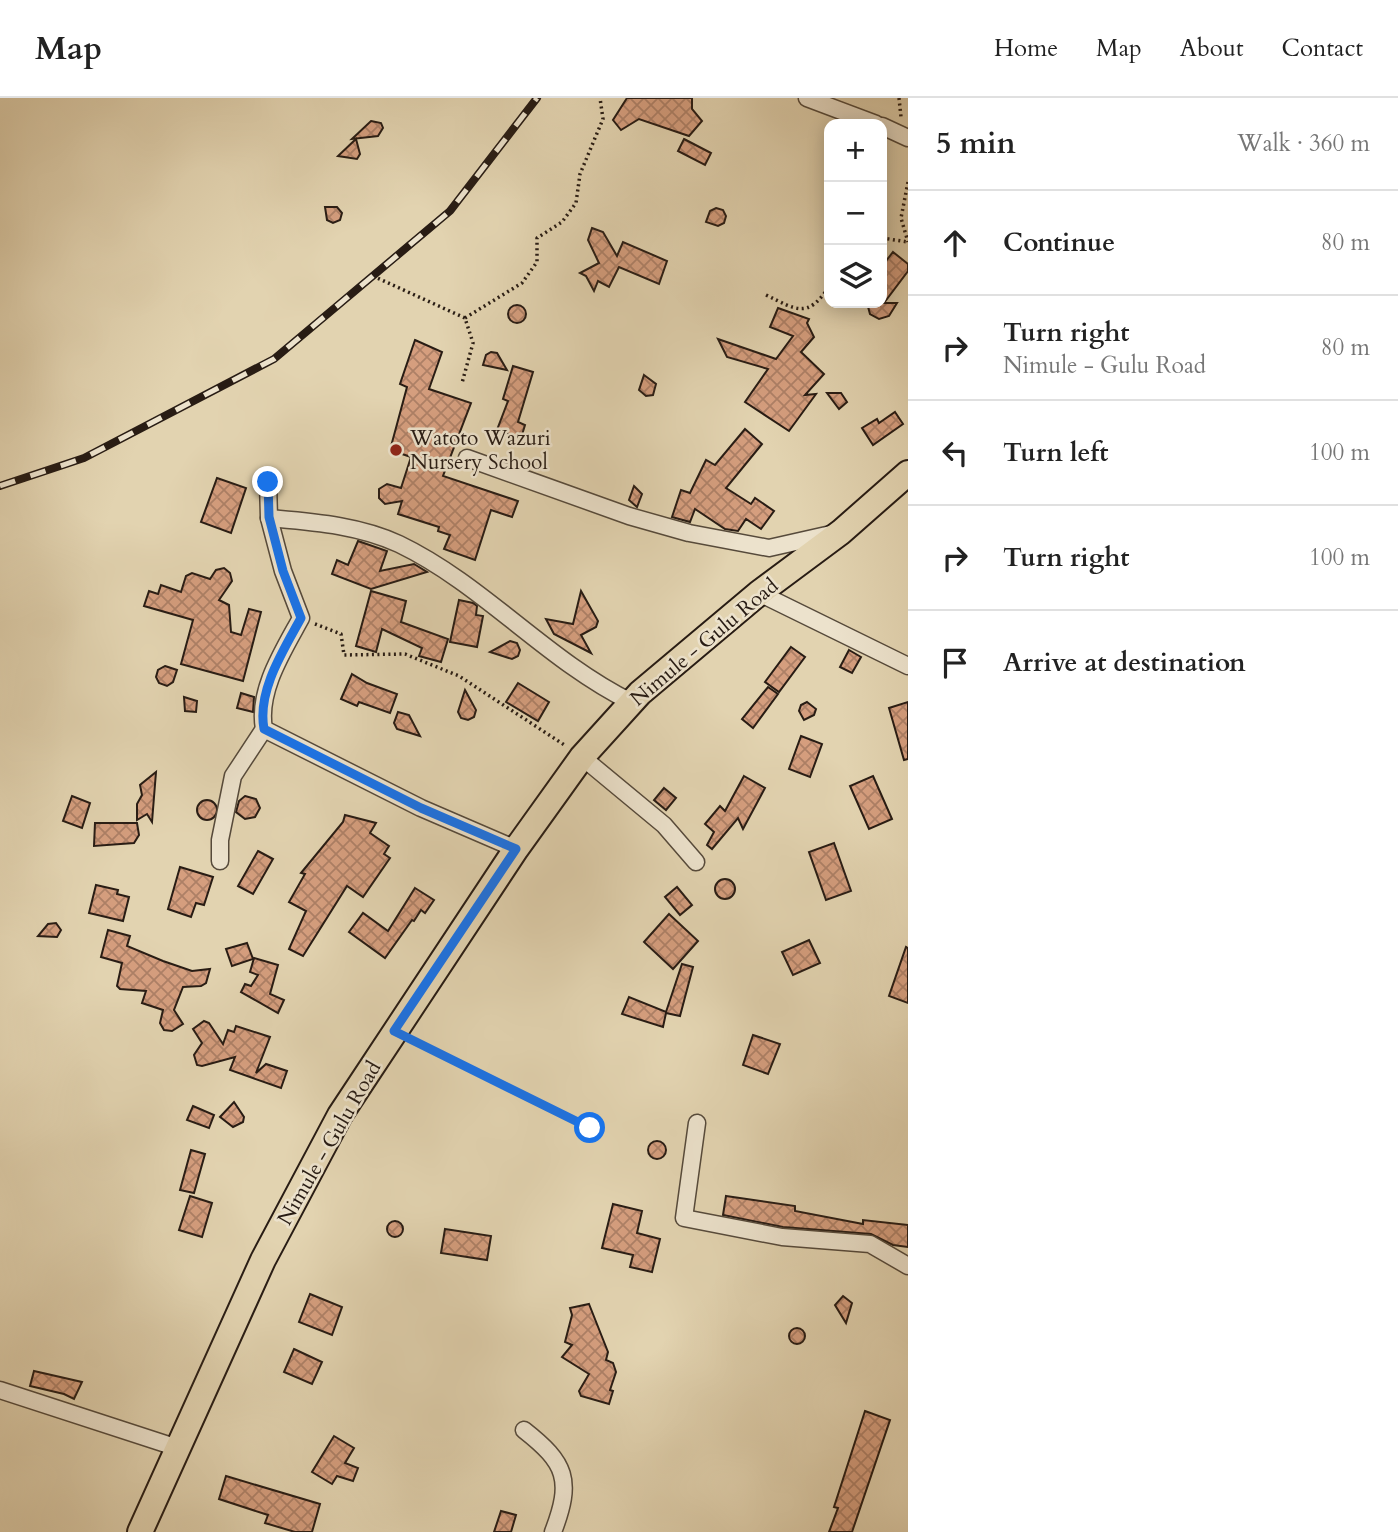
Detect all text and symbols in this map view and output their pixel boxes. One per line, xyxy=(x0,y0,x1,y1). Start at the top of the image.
text: Map xyxy=(35,26,102,71)
text: Home xyxy=(994,32,1058,65)
text: Map xyxy=(1096,32,1142,65)
text: About xyxy=(1180,32,1244,65)
text: Contact xyxy=(1282,32,1363,65)
map controls xyxy=(824,119,887,308)
button: + xyxy=(824,119,887,182)
text: 5 min xyxy=(936,123,1016,164)
text: Walk · 360 m xyxy=(1237,128,1370,159)
button: − xyxy=(824,182,887,245)
icon: ahead xyxy=(936,224,974,262)
text: Continue xyxy=(1003,225,1115,260)
text: 80 m xyxy=(1321,227,1370,258)
button: layers xyxy=(824,245,887,308)
text: Turn right xyxy=(1003,315,1130,350)
icon: right xyxy=(936,329,974,367)
text: 80 m xyxy=(1321,332,1370,363)
text: Nimule - Gulu Road xyxy=(1003,350,1206,381)
place label: Watoto Wazuri Nursery School xyxy=(409,424,551,477)
icon: left xyxy=(936,434,974,472)
text: Turn left xyxy=(1003,435,1108,470)
text: 100 m xyxy=(1309,437,1370,468)
marker: Watoto Wazuri Nursery School xyxy=(388,442,404,458)
route end xyxy=(252,466,283,497)
icon: right xyxy=(936,539,974,577)
text: Turn right xyxy=(1003,540,1130,575)
text: 100 m xyxy=(1309,542,1370,573)
street label: Nimule - Gulu Road xyxy=(624,572,785,713)
icon: arrive xyxy=(936,644,974,682)
text: Arrive at destination xyxy=(1003,645,1246,680)
street label: Nimule - Gulu Road xyxy=(271,1056,388,1231)
route start xyxy=(574,1112,605,1143)

